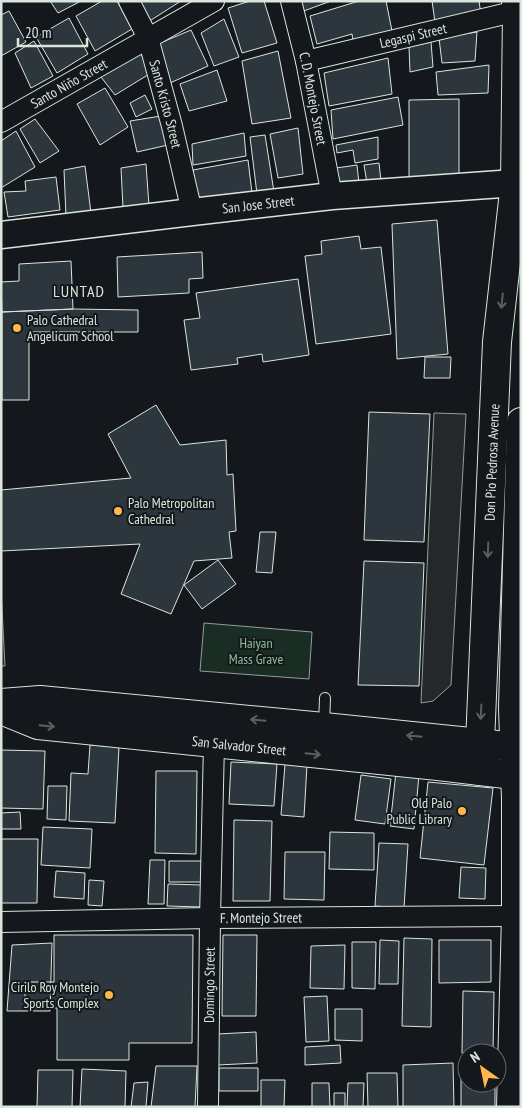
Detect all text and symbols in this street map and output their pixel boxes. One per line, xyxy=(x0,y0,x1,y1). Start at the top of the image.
scale bar xyxy=(18,15,86,47)
street label: Legaspi Street xyxy=(378,19,449,52)
text: 20 m xyxy=(25,23,51,42)
street label: C. D. Montejo Street xyxy=(295,50,331,147)
street label: Santo Niño Street xyxy=(27,54,110,112)
street label: Santo Kristo Street xyxy=(145,58,186,150)
street label: San Jose Street xyxy=(221,191,295,218)
district label: LUNTAD xyxy=(53,281,105,301)
one-way arrow xyxy=(497,292,507,308)
place label: Palo Cathedral Angelicum School xyxy=(27,311,114,345)
marker: Palo Cathedral Angelicum School xyxy=(11,322,23,334)
street label: Don Pio Pedrosa Avenue xyxy=(480,403,503,521)
place label: Palo Metropolitan Cathedral xyxy=(128,494,214,528)
marker: Palo Metropolitan Cathedral xyxy=(112,505,124,517)
one-way arrow xyxy=(484,542,493,558)
park label: Haiyan Mass Grave xyxy=(229,634,283,668)
one-way arrow xyxy=(477,704,486,720)
one-way arrow xyxy=(250,716,266,725)
one-way arrow xyxy=(38,721,54,731)
one-way arrow xyxy=(406,731,422,741)
street label: San Salvador Street xyxy=(191,732,287,759)
one-way arrow xyxy=(305,749,321,758)
place label: Old Palo Public Library xyxy=(386,794,453,828)
marker: Old Palo Public Library xyxy=(456,805,468,817)
street label: F. Montejo Street xyxy=(220,908,302,927)
street label: Domingo Street xyxy=(200,947,219,1023)
place label: Cirilo Roy Montejo Sports Complex xyxy=(11,978,99,1012)
marker: Cirilo Roy Montejo Sports Complex xyxy=(103,989,115,1001)
north arrow xyxy=(457,1043,507,1093)
text: N xyxy=(467,1047,483,1067)

